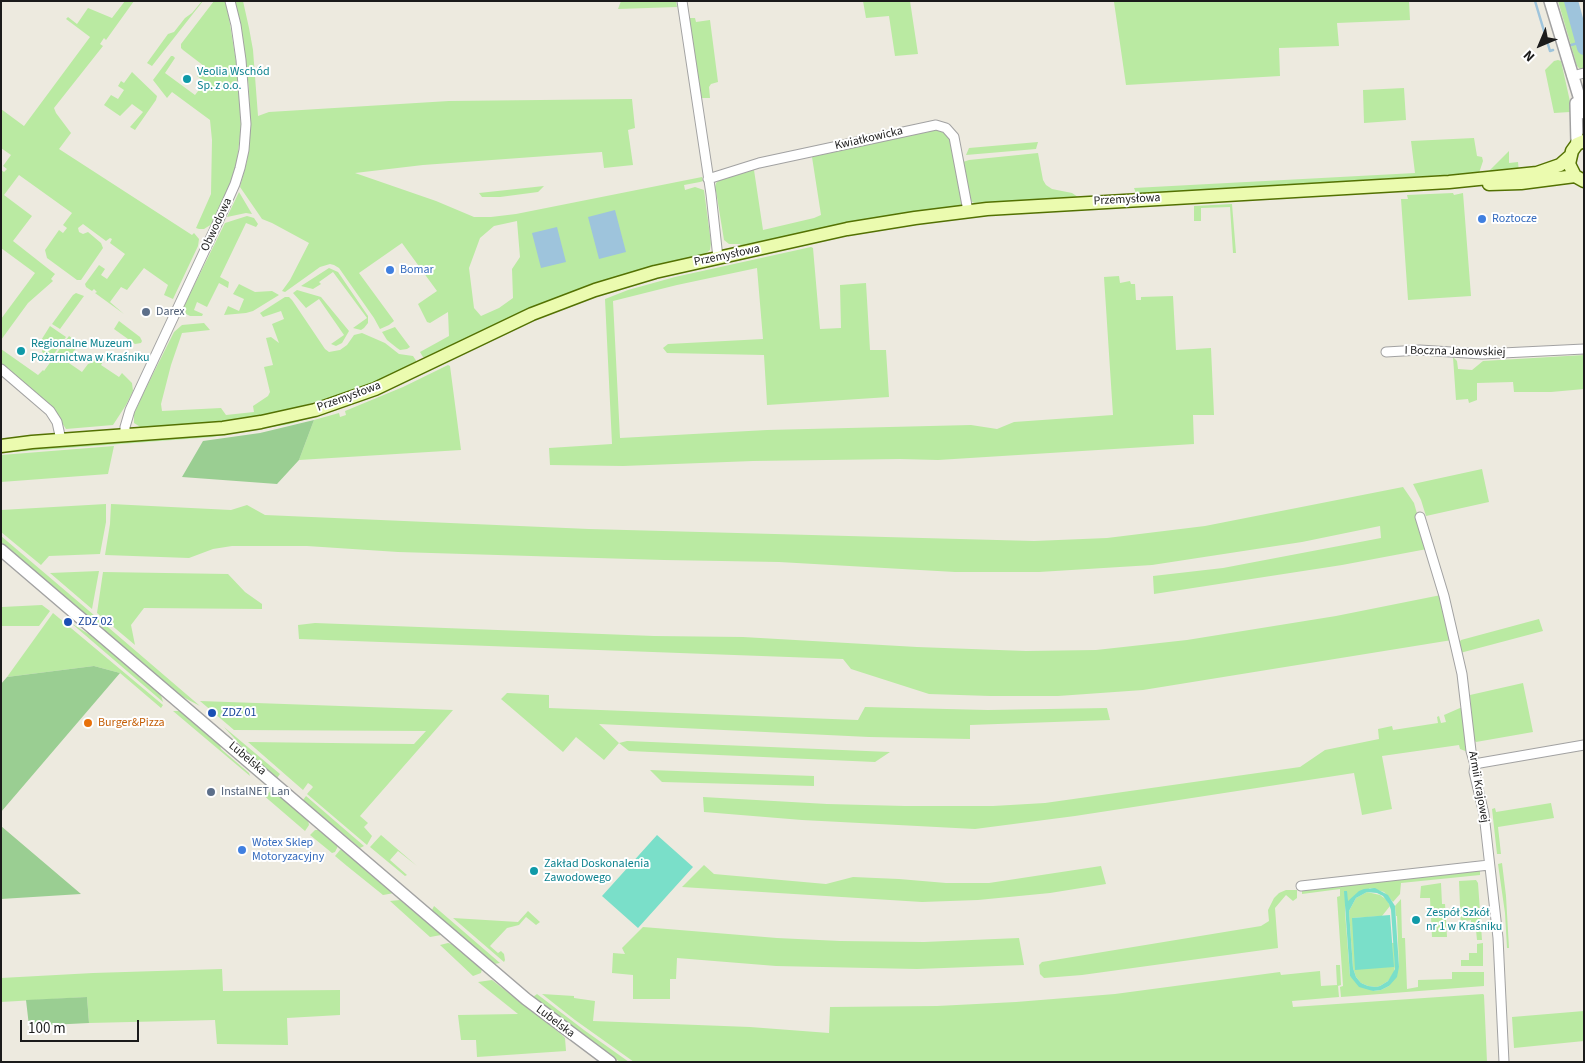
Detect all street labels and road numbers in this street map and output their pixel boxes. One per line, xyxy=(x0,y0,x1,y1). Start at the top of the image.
street label: Kwiatkowicka xyxy=(834,124,904,154)
street label: Przemysłowa xyxy=(1093,191,1161,209)
street label: Obwodowa xyxy=(198,196,236,254)
street label: Przemysłowa xyxy=(693,242,761,270)
street label: I Boczna Janowskiej xyxy=(1404,344,1506,360)
street label: Przemysłowa xyxy=(315,379,383,415)
street label: Lubelska xyxy=(225,739,269,779)
street label: Armii Krajowej xyxy=(1465,750,1491,824)
street label: Lubelska xyxy=(533,1003,577,1041)

